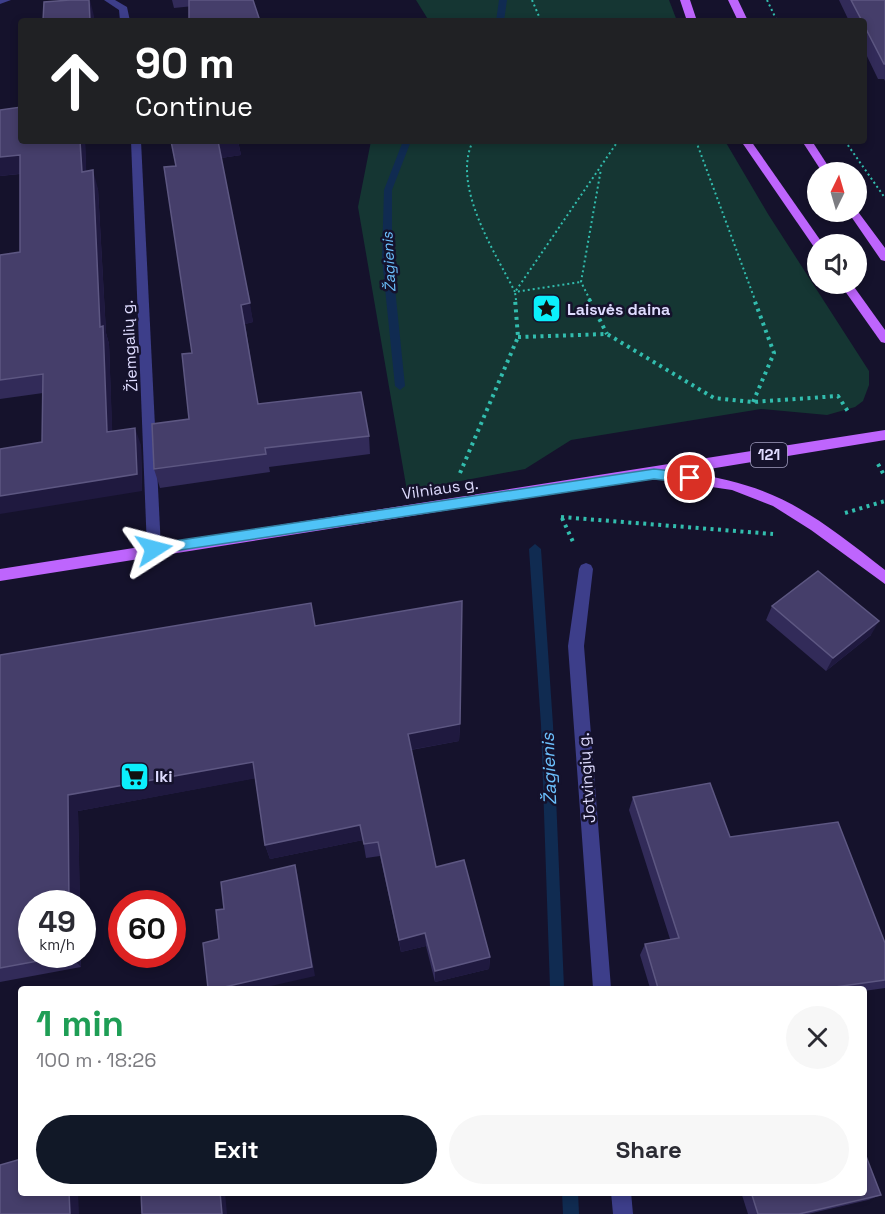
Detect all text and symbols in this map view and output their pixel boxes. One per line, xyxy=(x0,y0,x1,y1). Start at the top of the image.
text: 90 m xyxy=(135,37,235,90)
icon: ahead xyxy=(36,42,114,120)
text: Continue xyxy=(135,89,253,124)
north arrow xyxy=(807,162,867,222)
map controls xyxy=(807,162,867,294)
water label: Žagienis xyxy=(377,230,400,293)
button: sound xyxy=(807,234,867,294)
place icon: Laisvės daina xyxy=(530,293,562,325)
place label: Laisvės daina xyxy=(567,299,670,320)
street label: Žiemgalių g. xyxy=(117,300,142,392)
road number: 121 xyxy=(751,443,787,467)
pin xyxy=(664,452,715,503)
icon: arrive xyxy=(673,461,706,494)
street label: Vilniaus g. xyxy=(400,473,480,504)
position arrow xyxy=(122,517,186,581)
water label: Žagienis xyxy=(536,732,561,805)
street label: Jotvingių g. xyxy=(573,732,600,824)
supermarket icon: Iki xyxy=(118,760,150,792)
place label: Iki xyxy=(155,766,173,787)
speed limit sign: 60 xyxy=(108,890,186,968)
text: 49 xyxy=(38,902,76,941)
text: km/h xyxy=(39,935,75,954)
text: 1 min xyxy=(36,1001,124,1047)
button: close xyxy=(786,1006,849,1069)
text: 100 m · 18:26 xyxy=(36,1047,157,1073)
button: Exit xyxy=(36,1115,437,1184)
button: Share xyxy=(449,1115,849,1184)

